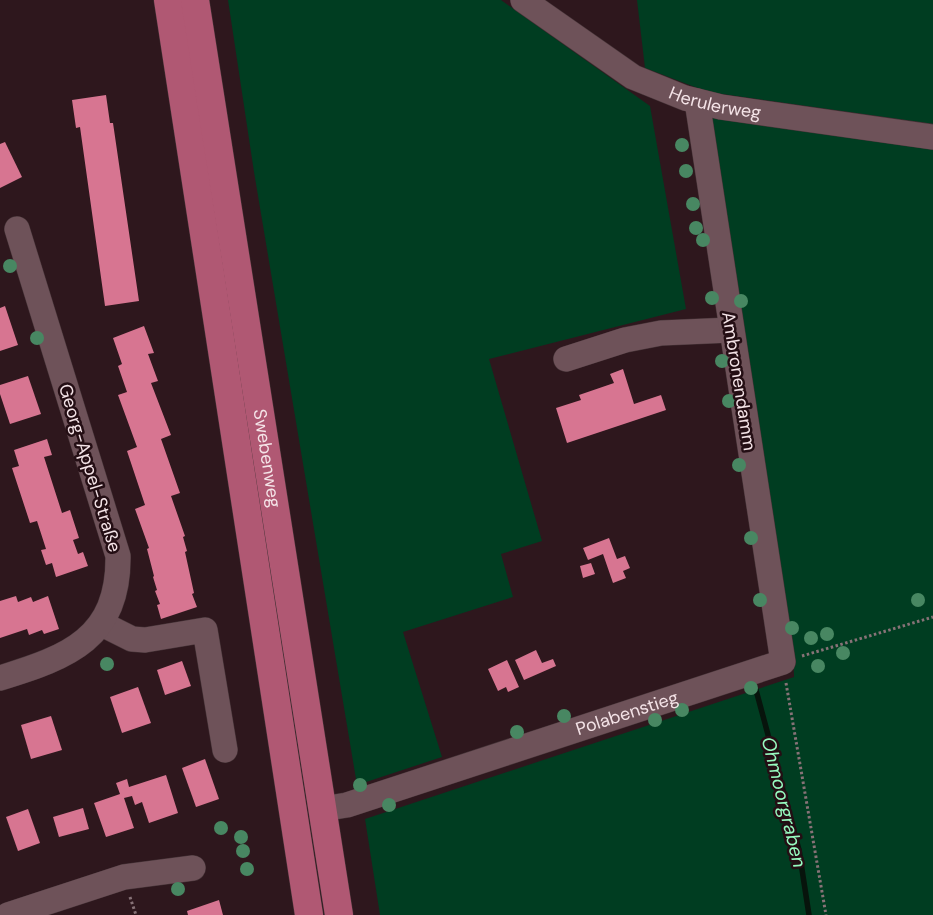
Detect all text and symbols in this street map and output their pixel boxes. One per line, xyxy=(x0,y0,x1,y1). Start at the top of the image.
street label: Herulerweg xyxy=(665,81,763,125)
street label: Ambronendamm xyxy=(716,310,762,452)
street label: Georg-Appel-Straße xyxy=(53,381,127,555)
street label: Swebenweg xyxy=(248,407,287,509)
street label: Polabenstieg xyxy=(573,685,681,741)
water label: Ohmoorgraben xyxy=(756,734,812,870)

